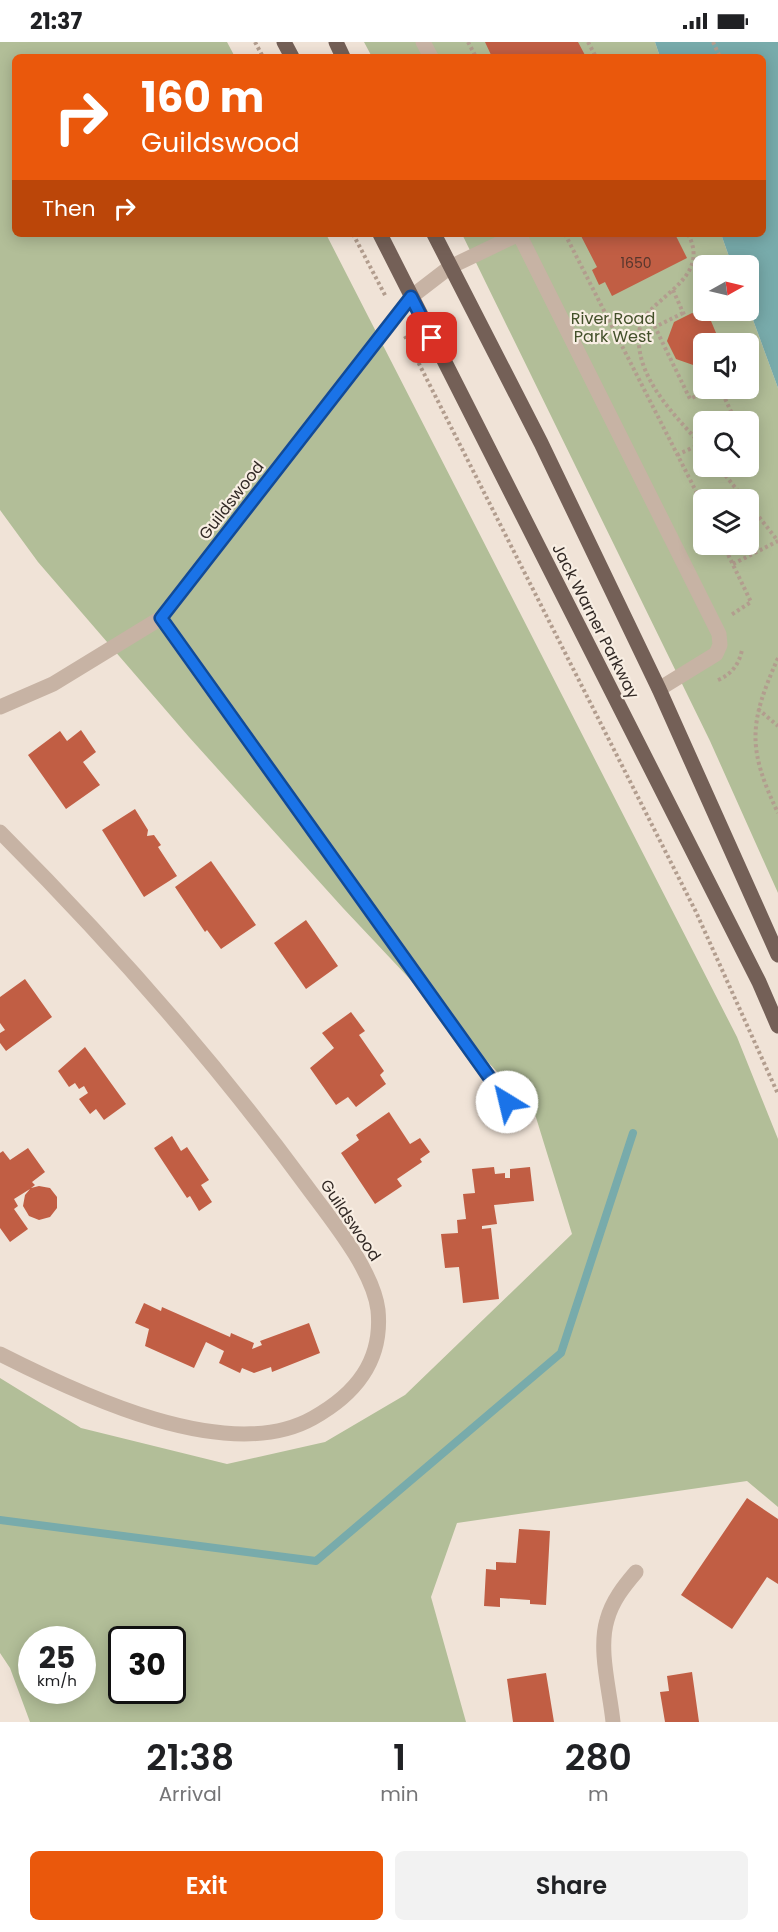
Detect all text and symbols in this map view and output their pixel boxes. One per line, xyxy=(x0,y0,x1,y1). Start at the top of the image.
text: 21:37 xyxy=(30,6,82,37)
text: 160 m xyxy=(141,68,264,127)
icon: right xyxy=(42,78,120,156)
text: Guildswood xyxy=(141,124,300,161)
icon: right xyxy=(108,192,141,225)
text: Then xyxy=(42,193,96,224)
house number: 1650 xyxy=(621,253,651,273)
north arrow xyxy=(693,255,759,321)
map controls xyxy=(693,255,759,555)
park label: River Road Park West xyxy=(571,307,655,348)
pin xyxy=(406,312,457,363)
icon: arrive xyxy=(415,321,448,354)
button: sound xyxy=(693,333,759,399)
button: search xyxy=(693,411,759,477)
street label: Guildswood xyxy=(193,456,269,544)
button: layers xyxy=(693,489,759,555)
street label: Jack Warner Parkway xyxy=(546,540,645,703)
position arrow xyxy=(475,1070,539,1134)
street label: Guildswood xyxy=(315,1175,386,1266)
speed limit sign: 30 xyxy=(108,1626,186,1704)
text: 25 xyxy=(39,1636,75,1679)
text: km/h xyxy=(37,1670,77,1691)
text: 21:38 xyxy=(146,1732,234,1783)
text: 1 xyxy=(393,1732,406,1783)
text: 280 xyxy=(565,1732,632,1783)
text: Arrival xyxy=(159,1780,222,1808)
text: min xyxy=(380,1780,419,1808)
text: m xyxy=(588,1780,609,1808)
button: Exit xyxy=(30,1851,383,1920)
button: Share xyxy=(395,1851,748,1920)

